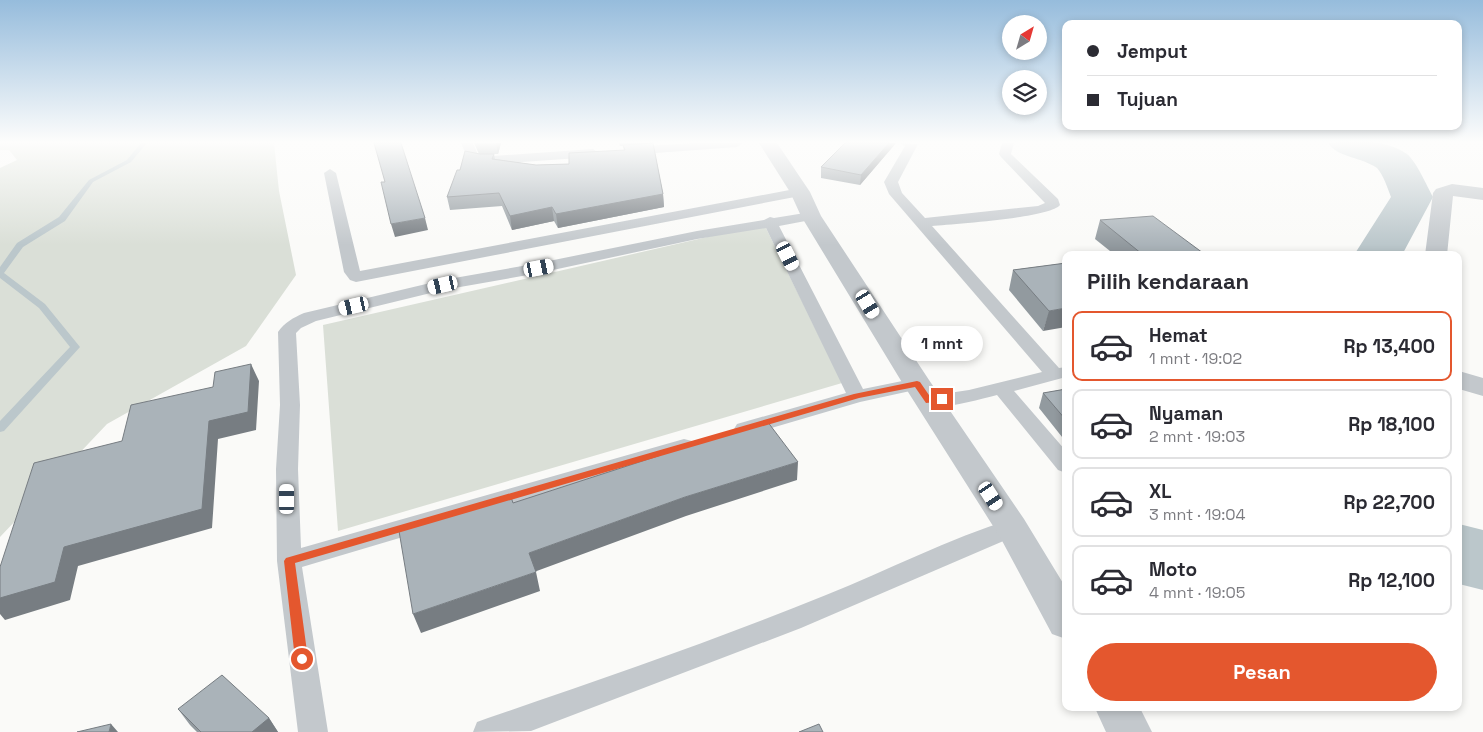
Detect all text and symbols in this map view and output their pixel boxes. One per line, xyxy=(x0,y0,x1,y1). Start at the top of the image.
north arrow xyxy=(1002,15,1048,60)
map controls xyxy=(1002,15,1047,115)
text: Jemput xyxy=(1117,39,1188,64)
button: layers xyxy=(1002,70,1047,115)
text: Tujuan xyxy=(1117,87,1178,112)
car xyxy=(774,239,801,273)
car xyxy=(522,258,555,278)
text: Pilih kendaraan xyxy=(1087,267,1249,295)
car xyxy=(426,274,459,296)
car xyxy=(853,287,882,321)
car xyxy=(337,295,370,317)
text: Hemat xyxy=(1149,323,1208,348)
icon: car xyxy=(1089,324,1134,369)
callout: 1 mnt xyxy=(901,326,983,362)
text: 1 mnt xyxy=(921,333,963,354)
text: Rp 13,400 xyxy=(1344,334,1435,359)
text: 1 mnt · 19:02 xyxy=(1149,348,1242,369)
route end xyxy=(931,388,953,410)
text: Nyaman xyxy=(1149,401,1223,426)
icon: car xyxy=(1089,402,1134,447)
text: Rp 18,100 xyxy=(1348,412,1435,437)
text: 2 mnt · 19:03 xyxy=(1149,426,1245,447)
car xyxy=(976,479,1005,513)
text: XL xyxy=(1149,479,1172,504)
icon: car xyxy=(1089,480,1134,525)
car xyxy=(279,484,294,514)
text: Rp 22,700 xyxy=(1343,490,1435,515)
text: 3 mnt · 19:04 xyxy=(1149,504,1245,525)
text: Moto xyxy=(1149,557,1197,582)
icon: car xyxy=(1089,558,1134,603)
text: Rp 12,100 xyxy=(1348,568,1435,593)
text: 4 mnt · 19:05 xyxy=(1149,582,1245,603)
button: Pesan xyxy=(1087,643,1437,701)
route start xyxy=(291,648,313,670)

